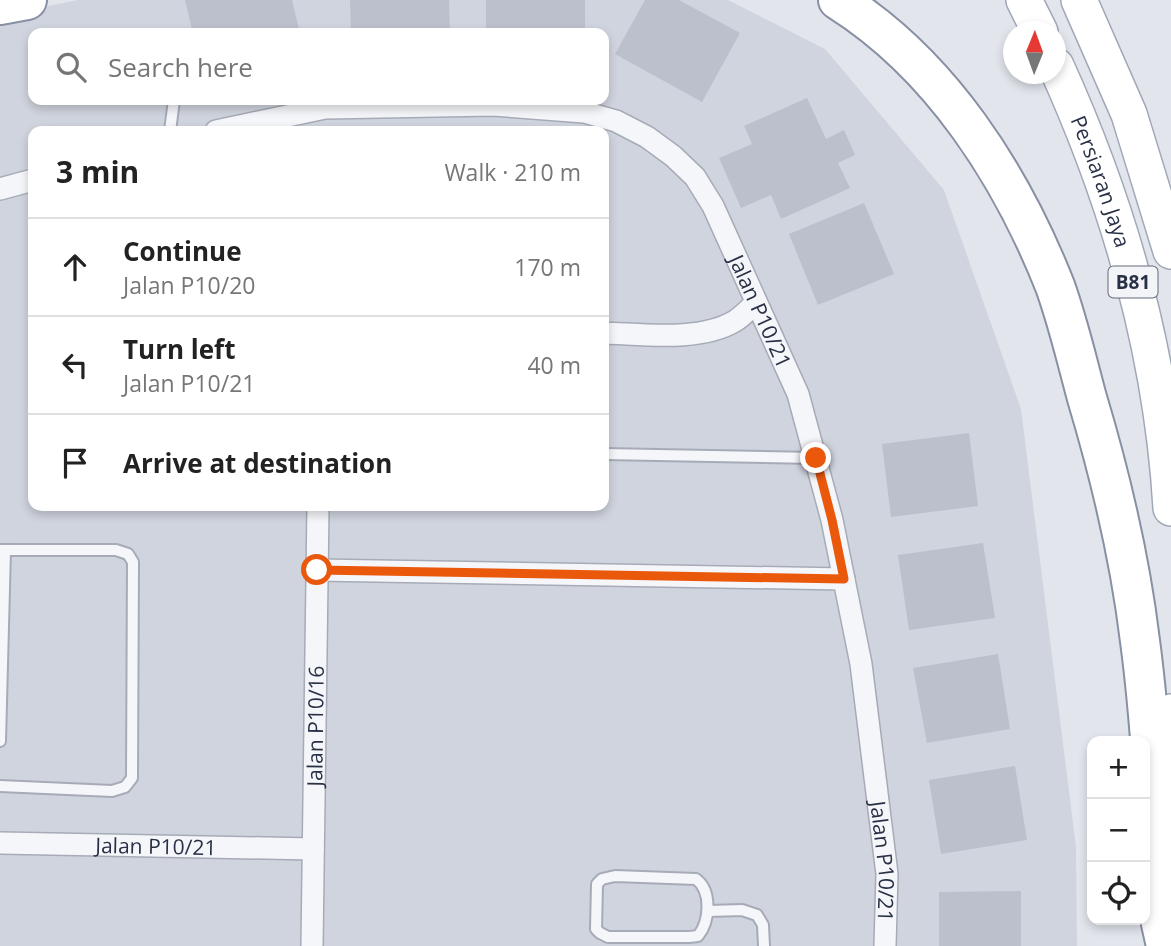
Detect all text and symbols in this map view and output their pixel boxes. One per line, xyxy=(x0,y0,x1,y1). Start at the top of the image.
north arrow xyxy=(1003,21,1066,84)
search box xyxy=(28,28,609,105)
icon: search xyxy=(52,48,90,86)
text: Search here xyxy=(108,49,253,85)
street label: Persiaran Jaya xyxy=(1065,111,1137,251)
text: 3 min xyxy=(56,151,139,192)
text: Walk · 210 m xyxy=(444,156,581,188)
text: Continue xyxy=(123,233,242,269)
icon: ahead xyxy=(56,248,94,286)
street label: Jalan P10/21 xyxy=(722,248,798,372)
text: 170 m xyxy=(514,251,581,283)
road number: B81 xyxy=(1108,266,1158,298)
text: Jalan P10/20 xyxy=(123,269,256,301)
text: Turn left xyxy=(123,331,235,367)
icon: left xyxy=(56,346,94,384)
text: 40 m xyxy=(527,349,581,381)
text: Jalan P10/21 xyxy=(123,367,256,399)
route end xyxy=(800,442,831,473)
icon: arrive xyxy=(56,444,94,482)
text: Arrive at destination xyxy=(123,445,392,481)
route start xyxy=(301,554,332,585)
street label: Jalan P10/16 xyxy=(300,665,330,789)
map controls xyxy=(1087,736,1150,925)
button: + xyxy=(1087,736,1150,799)
street label: Jalan P10/21 xyxy=(864,797,901,922)
button: − xyxy=(1087,799,1150,862)
street label: Jalan P10/21 xyxy=(93,831,217,861)
button: locate xyxy=(1087,862,1150,925)

